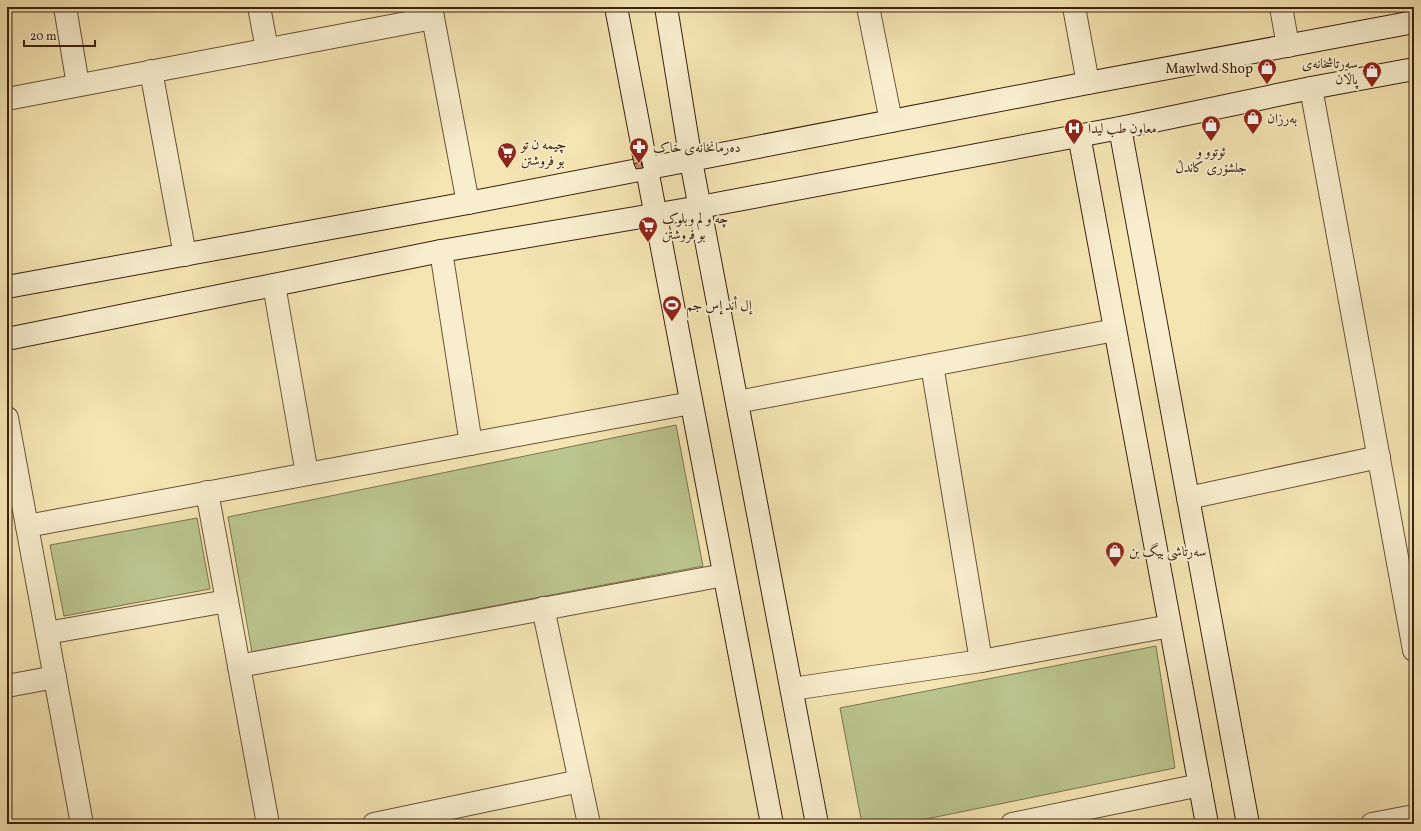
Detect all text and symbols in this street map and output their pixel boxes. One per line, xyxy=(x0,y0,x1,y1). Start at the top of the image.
scale bar xyxy=(24,22,95,48)
text: 20 m xyxy=(30,29,57,45)
place label: سەرتاشخانەی پاڵان xyxy=(1302,55,1359,90)
shop icon: Mawlwd Shop xyxy=(1256,57,1278,85)
place label: Mawlwd Shop xyxy=(1165,60,1253,79)
shop icon: سەرتاشخانەی پاڵان xyxy=(1361,60,1383,88)
shop icon: بەرزان xyxy=(1242,107,1264,135)
place label: بەرزان xyxy=(1267,110,1298,129)
shop icon: ئوتوو و جلشۆری کاندڵ xyxy=(1200,114,1222,142)
hospital icon: معاون طب لیدا xyxy=(1063,117,1085,145)
place label: معاون طب لیدا xyxy=(1088,120,1157,139)
place label: چیمه ن تو بو فروشتن xyxy=(519,136,566,171)
pharmacy icon: دەرمانخانەی خاک xyxy=(628,136,650,164)
place label: دەرمانخانەی خاک xyxy=(653,139,741,158)
supermarket icon: چیمه ن تو بو فروشتن xyxy=(496,141,518,169)
place label: ئوتوو و جلشۆری کاندڵ xyxy=(1175,143,1247,178)
place label: چه و لم وبلوک بو فروشتن xyxy=(662,210,728,245)
supermarket icon: چه و لم وبلوک بو فروشتن xyxy=(637,215,659,243)
sports icon: إل أند إس جم xyxy=(661,294,683,322)
place label: إل أند إس جم xyxy=(686,295,753,319)
shop icon: سەرتاشی بیگ بن xyxy=(1104,540,1126,568)
place label: سەرتاشی بیگ بن xyxy=(1129,542,1207,562)

